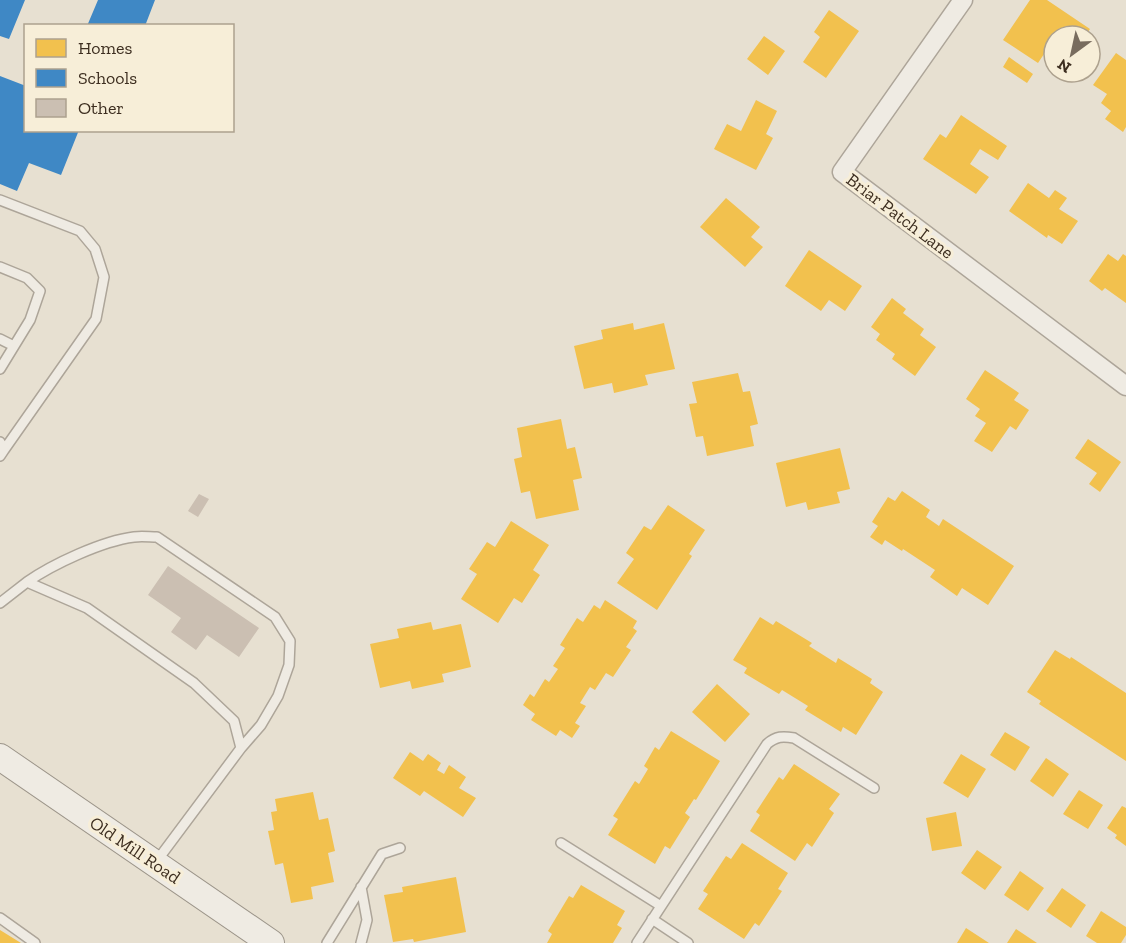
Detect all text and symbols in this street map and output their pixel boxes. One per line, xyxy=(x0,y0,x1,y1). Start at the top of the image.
legend xyxy=(24,24,234,132)
north arrow xyxy=(1042,24,1102,84)
text: Homes xyxy=(78,37,132,59)
text: N xyxy=(1054,55,1074,77)
text: Schools xyxy=(78,67,137,89)
text: Other xyxy=(78,97,124,119)
street label: Briar Patch Lane xyxy=(842,168,958,264)
street label: Old Mill Road xyxy=(85,812,185,889)

